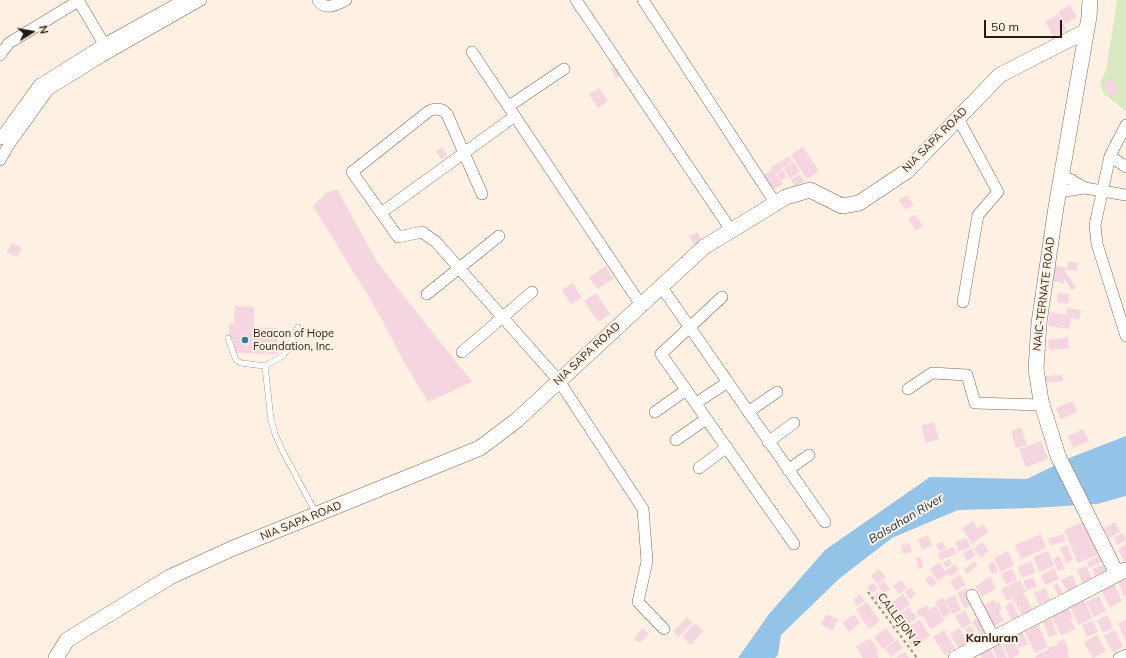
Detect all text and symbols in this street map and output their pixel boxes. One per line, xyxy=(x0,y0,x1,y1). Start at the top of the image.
north arrow xyxy=(12,12,52,52)
scale bar xyxy=(986,12,1064,38)
text: 50 m xyxy=(991,19,1019,34)
text: N xyxy=(36,24,51,35)
street label: NIA SAPA ROAD xyxy=(900,105,970,175)
street label: NAIC-TERNATE ROAD xyxy=(1030,236,1058,352)
street label: NIA SAPA ROAD xyxy=(551,320,623,388)
place label: Beacon of Hope Foundation, Inc. xyxy=(253,327,334,353)
marker: Beacon of Hope Foundation, Inc. xyxy=(240,335,250,345)
water label: Balsahan River xyxy=(866,491,946,547)
street label: NIA SAPA ROAD xyxy=(258,499,344,543)
street label: CALLEJON 4 xyxy=(875,591,923,649)
district label: Kanluran xyxy=(966,631,1018,645)

